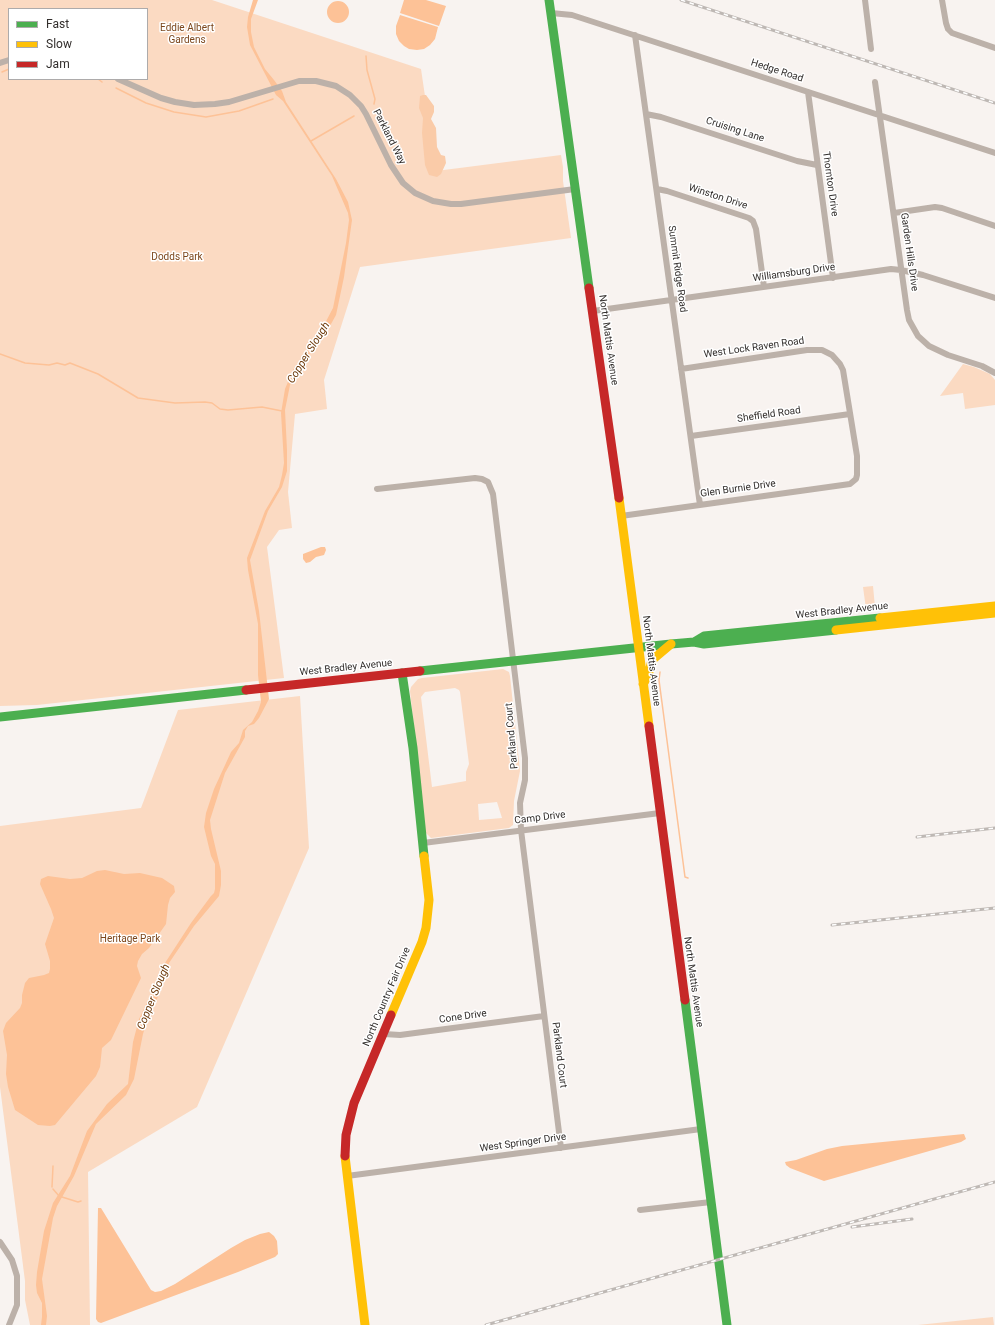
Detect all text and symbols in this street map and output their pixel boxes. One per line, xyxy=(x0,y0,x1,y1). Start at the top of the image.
legend xyxy=(8,8,148,80)
text: Fast xyxy=(46,17,69,31)
park label: Eddie Albert Gardens xyxy=(160,22,214,46)
text: Slow xyxy=(46,37,72,51)
text: Jam xyxy=(46,57,70,71)
street label: Hedge Road xyxy=(749,57,805,85)
street label: Parkland Way xyxy=(370,107,408,167)
street label: Cruising Lane xyxy=(704,115,766,145)
street label: Thornton Drive xyxy=(820,151,840,217)
street label: Winston Drive xyxy=(687,182,749,212)
street label: Garden Hills Drive xyxy=(898,212,920,292)
street label: Summit Ridge Road xyxy=(665,225,689,313)
park label: Dodds Park xyxy=(151,251,203,263)
street label: Williamsburg Drive xyxy=(752,261,836,285)
street label: North Mattis Avenue xyxy=(596,294,620,386)
water label: Copper Slough xyxy=(285,320,333,386)
street label: West Lock Raven Road xyxy=(703,335,805,361)
street label: Sheffield Road xyxy=(736,405,802,425)
street label: Glen Burnie Drive xyxy=(700,478,776,500)
street label: West Bradley Avenue xyxy=(795,600,889,622)
street label: North Mattis Avenue xyxy=(639,615,663,707)
street label: West Bradley Avenue xyxy=(299,657,393,679)
street label: Parkland Court xyxy=(503,702,521,770)
street label: Camp Drive xyxy=(514,809,566,827)
park label: Heritage Park xyxy=(100,933,160,945)
street label: North Mattis Avenue xyxy=(681,936,705,1028)
street label: North Country Fair Drive xyxy=(361,946,413,1048)
water label: Copper Slough xyxy=(135,962,173,1032)
street label: Cone Drive xyxy=(438,1008,488,1026)
street label: Parkland Court xyxy=(549,1021,569,1089)
street label: West Springer Drive xyxy=(479,1131,567,1155)

